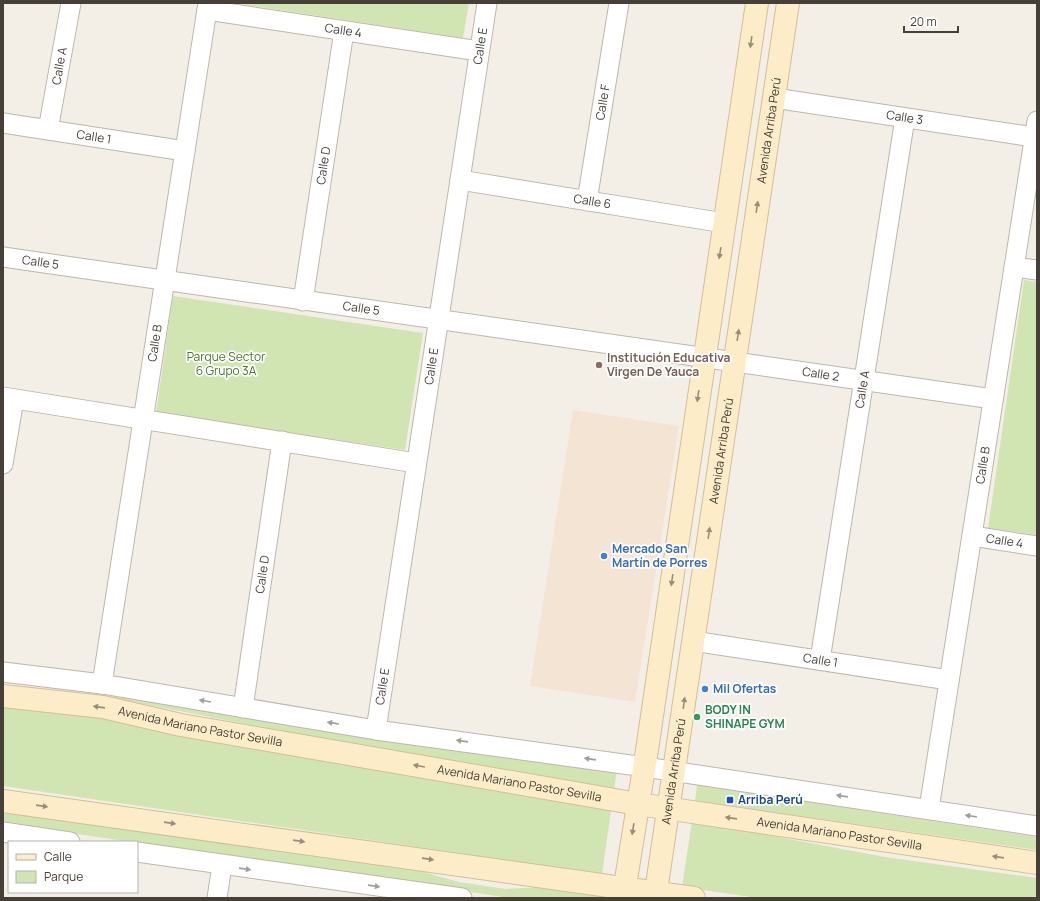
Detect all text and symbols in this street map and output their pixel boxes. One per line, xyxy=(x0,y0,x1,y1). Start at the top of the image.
scale bar xyxy=(904,8,958,34)
text: 20 m xyxy=(910,13,937,30)
street label: Calle 4 xyxy=(324,19,363,41)
street label: Calle E xyxy=(469,26,491,66)
one-way arrow xyxy=(748,35,754,48)
street label: Calle A xyxy=(47,45,71,86)
street label: Avenida Arriba Perú xyxy=(752,76,785,185)
street label: Calle F xyxy=(591,83,614,122)
street label: Calle 3 xyxy=(885,106,924,128)
street label: Calle 1 xyxy=(75,125,113,148)
street label: Calle D xyxy=(312,145,334,186)
street label: Calle 6 xyxy=(572,190,612,212)
one-way arrow xyxy=(754,201,760,213)
one-way arrow xyxy=(716,247,722,259)
street label: Calle 5 xyxy=(21,251,60,273)
street label: Calle 5 xyxy=(342,297,381,319)
street label: Calle B xyxy=(143,323,166,363)
one-way arrow xyxy=(735,329,741,341)
street label: Calle E xyxy=(420,346,442,386)
park label: Parque Sector 6 Grupo 3A xyxy=(187,348,266,379)
place label: Institución Educativa Virgen De Yauca xyxy=(607,349,731,380)
marker: Institución Educativa Virgen De Yauca xyxy=(594,360,604,370)
street label: Calle 2 xyxy=(801,363,840,385)
street label: Calle A xyxy=(851,369,873,409)
one-way arrow xyxy=(695,390,701,402)
street label: Avenida Arriba Perú xyxy=(705,397,737,505)
street label: Calle B xyxy=(971,445,994,485)
one-way arrow xyxy=(706,527,712,539)
street label: Calle 4 xyxy=(985,529,1024,552)
place label: Mercado San Martín de Porres xyxy=(612,540,708,571)
marker: Mercado San Martín de Porres xyxy=(599,551,609,561)
street label: Calle D xyxy=(251,554,273,595)
one-way arrow xyxy=(669,574,675,586)
street label: Calle 1 xyxy=(802,649,839,671)
street label: Calle E xyxy=(371,667,393,706)
place label: Mil Ofertas xyxy=(713,680,777,697)
marker: Mil Ofertas xyxy=(700,684,710,694)
one-way arrow xyxy=(681,697,687,709)
one-way arrow xyxy=(199,698,211,704)
place label: BODY IN SHINAPE GYM xyxy=(705,701,785,732)
street label: Avenida Mariano Pastor Sevilla xyxy=(117,702,284,750)
one-way arrow xyxy=(93,704,105,710)
marker: BODY IN SHINAPE GYM xyxy=(692,712,702,722)
street label: Avenida Arriba Perú xyxy=(657,717,690,825)
one-way arrow xyxy=(327,719,339,725)
one-way arrow xyxy=(455,738,468,745)
one-way arrow xyxy=(584,756,596,762)
street label: Avenida Mariano Pastor Sevilla xyxy=(436,760,603,806)
one-way arrow xyxy=(413,763,425,769)
place label: Arriba Perú xyxy=(738,791,803,808)
one-way arrow xyxy=(836,793,848,799)
marker: Arriba Perú xyxy=(725,795,735,805)
one-way arrow xyxy=(36,803,48,809)
street label: Avenida Mariano Pastor Sevilla xyxy=(756,813,923,854)
one-way arrow xyxy=(965,813,977,819)
one-way arrow xyxy=(725,815,737,821)
one-way arrow xyxy=(164,820,177,826)
one-way arrow xyxy=(630,823,636,835)
one-way arrow xyxy=(293,838,305,844)
legend xyxy=(8,841,138,893)
text: Calle xyxy=(44,848,72,865)
one-way arrow xyxy=(992,854,1004,860)
one-way arrow xyxy=(422,856,434,862)
one-way arrow xyxy=(239,866,251,872)
text: Parque xyxy=(44,868,83,885)
one-way arrow xyxy=(368,883,380,889)

